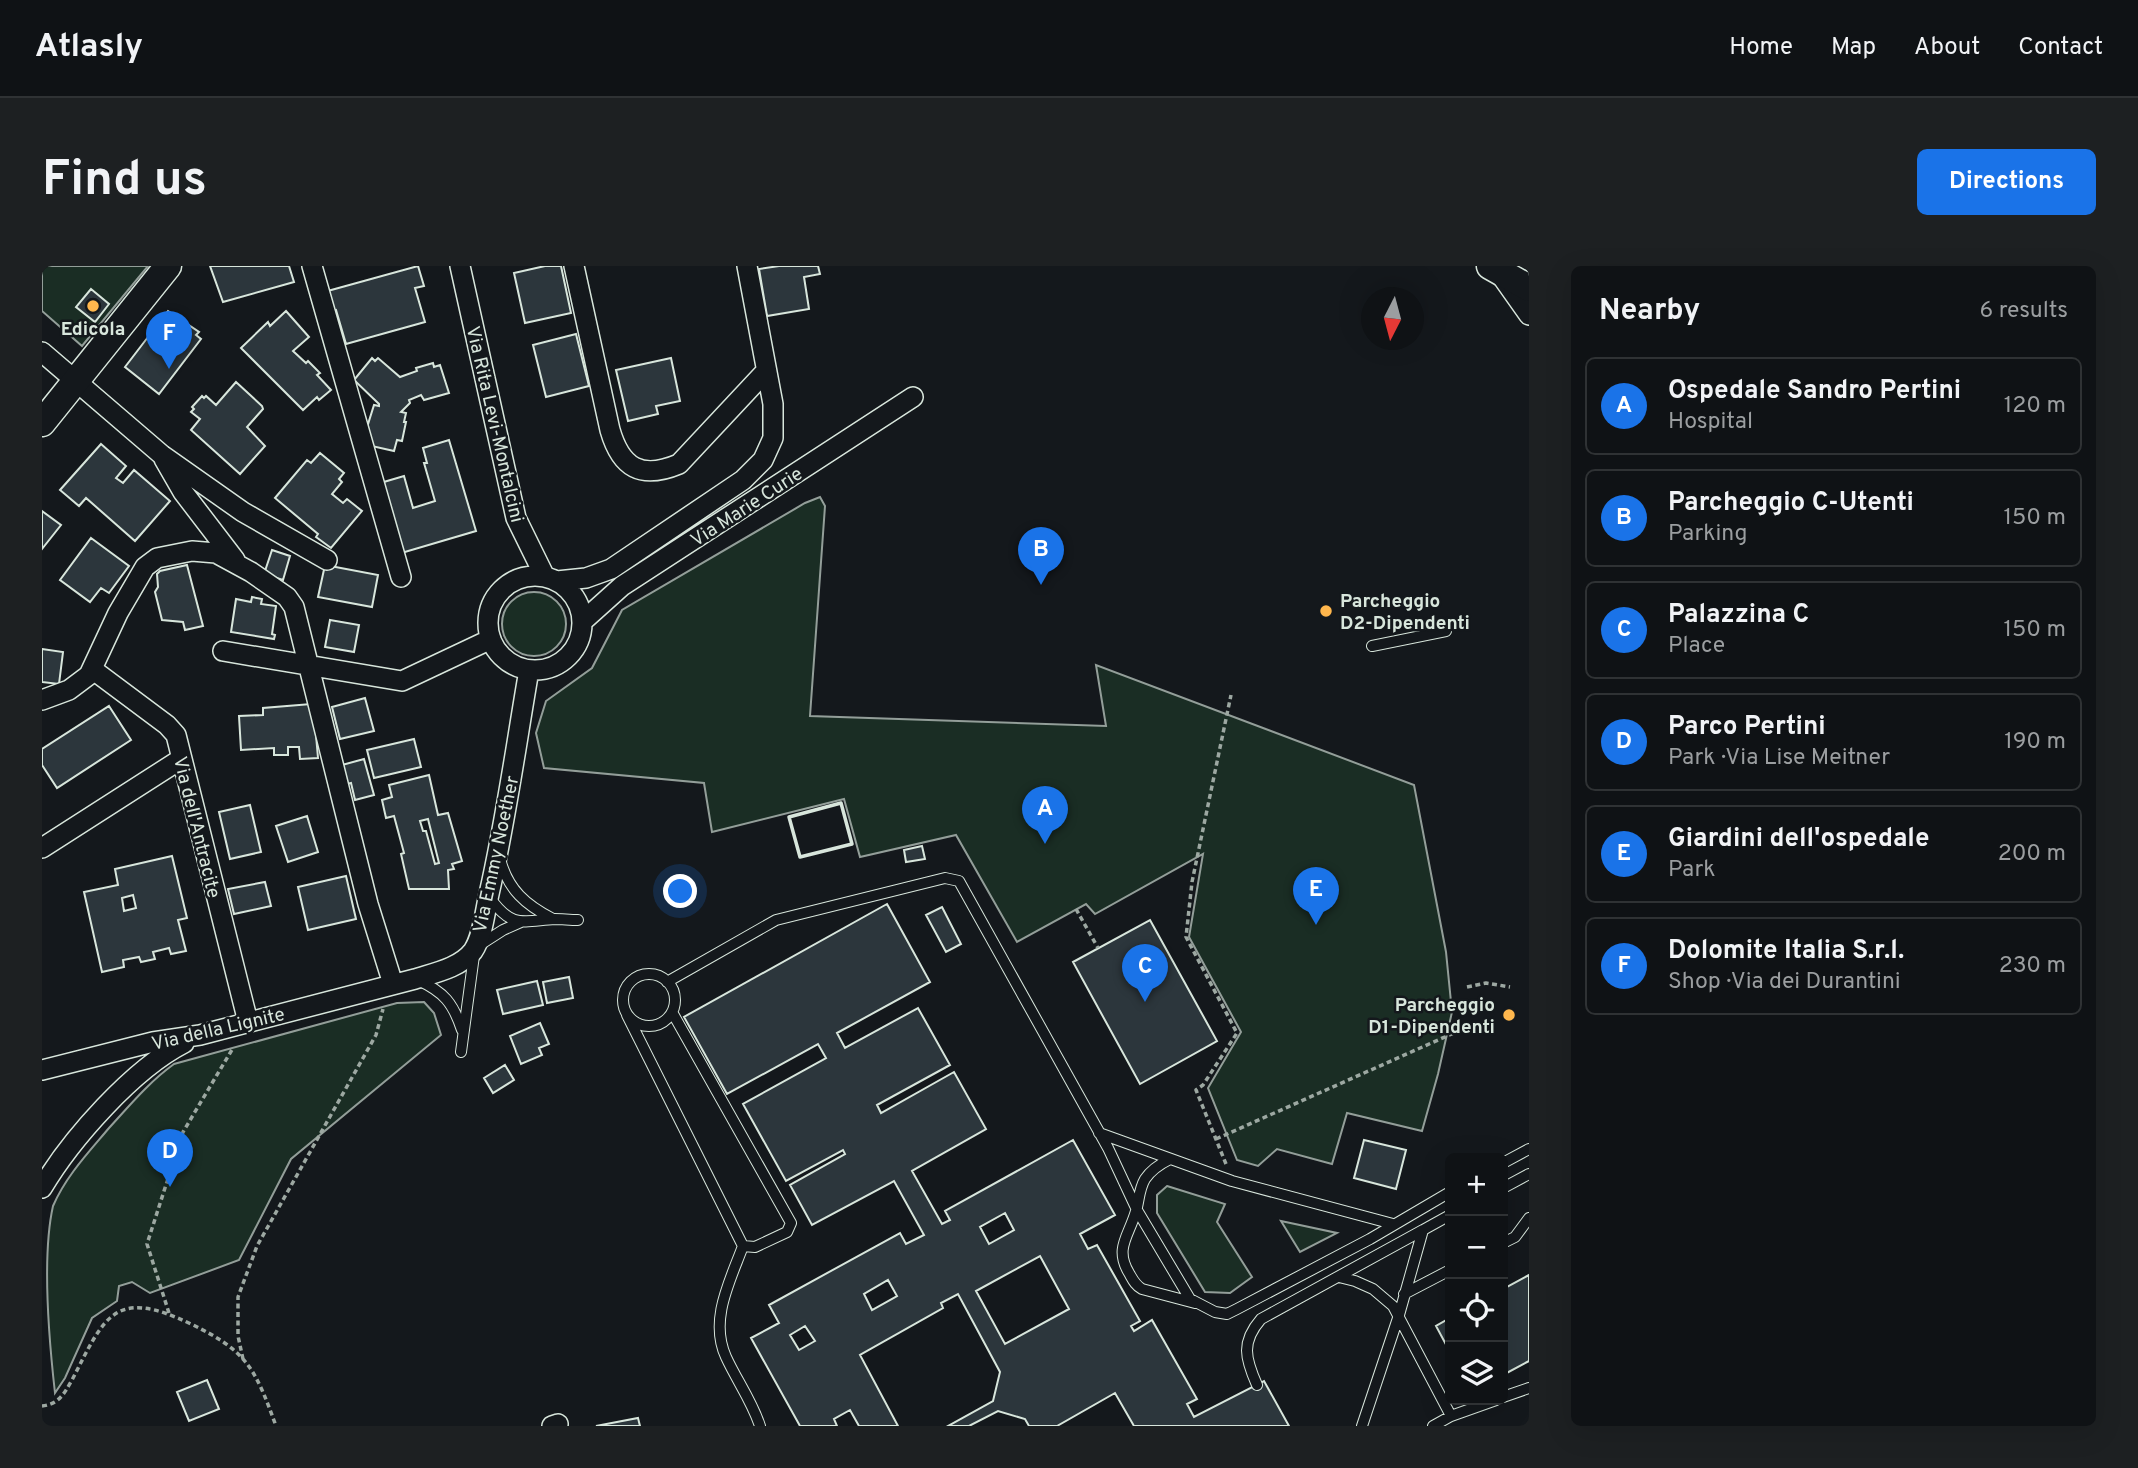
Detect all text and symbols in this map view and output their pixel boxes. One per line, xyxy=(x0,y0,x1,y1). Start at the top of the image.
text: Atlasly xyxy=(35,27,143,69)
text: Home xyxy=(1729,33,1793,63)
text: Map xyxy=(1831,33,1876,63)
text: About xyxy=(1914,33,1980,63)
text: Contact xyxy=(2018,33,2103,63)
button: Directions xyxy=(1917,149,2096,215)
text: Find us xyxy=(42,151,207,213)
north arrow xyxy=(1361,287,1424,350)
text: Nearby xyxy=(1599,293,1700,330)
text: 6 results xyxy=(1980,297,2068,326)
marker: Edicola xyxy=(85,298,101,314)
pin: F xyxy=(146,311,192,369)
place label: Edicola xyxy=(61,318,125,342)
street label: Via Rita Levi-Montalcini xyxy=(460,324,528,525)
text: Ospedale Sandro Pertini xyxy=(1668,375,1961,408)
text: A xyxy=(1616,392,1632,421)
text: 120 m xyxy=(2004,392,2066,421)
text: Hospital xyxy=(1668,408,1753,437)
street label: Via Marie Curie xyxy=(686,463,808,553)
text: Parcheggio C-Utenti xyxy=(1668,487,1914,520)
text: B xyxy=(1616,504,1632,533)
text: 150 m xyxy=(2004,504,2066,533)
text: Parking xyxy=(1668,520,1748,549)
pin: B xyxy=(1018,527,1064,585)
place label: Parcheggio D2-Dipendenti xyxy=(1340,590,1470,636)
text: Palazzina C xyxy=(1668,599,1809,632)
marker: Parcheggio D2-Dipendenti xyxy=(1318,603,1334,619)
text: C xyxy=(1617,616,1631,645)
text: 150 m xyxy=(2004,616,2066,645)
text: Place xyxy=(1668,632,1725,661)
text: Parco Pertini xyxy=(1668,711,1826,744)
text: D xyxy=(1616,728,1632,757)
text: 190 m xyxy=(2004,728,2066,757)
text: Park · Via Lise Meitner xyxy=(1668,744,1890,773)
street label: Via dell'Antracite xyxy=(167,754,225,901)
street label: Via Emmy Noether xyxy=(469,773,525,935)
pin: A xyxy=(1022,786,1068,844)
text: Giardini dell'ospedale xyxy=(1668,823,1929,856)
text: E xyxy=(1617,840,1631,869)
text: 200 m xyxy=(1998,840,2066,869)
text: Park xyxy=(1668,856,1715,885)
pin: E xyxy=(1293,867,1339,925)
your location xyxy=(663,874,697,908)
text: Dolomite Italia S.r.l. xyxy=(1668,935,1904,968)
pin: C xyxy=(1122,944,1168,1002)
text: F xyxy=(1617,952,1631,981)
text: 230 m xyxy=(1999,952,2066,981)
text: Shop · Via dei Durantini xyxy=(1668,968,1901,997)
place label: Parcheggio D1-Dipendenti xyxy=(1368,994,1495,1040)
street label: Via della Lignite xyxy=(149,1003,287,1057)
marker: Parcheggio D1-Dipendenti xyxy=(1501,1007,1517,1023)
pin: D xyxy=(147,1129,193,1187)
map controls xyxy=(1445,1153,1508,1405)
button: + xyxy=(1445,1153,1508,1216)
button: − xyxy=(1445,1216,1508,1279)
button: locate xyxy=(1445,1279,1508,1342)
button: layers xyxy=(1445,1342,1508,1405)

